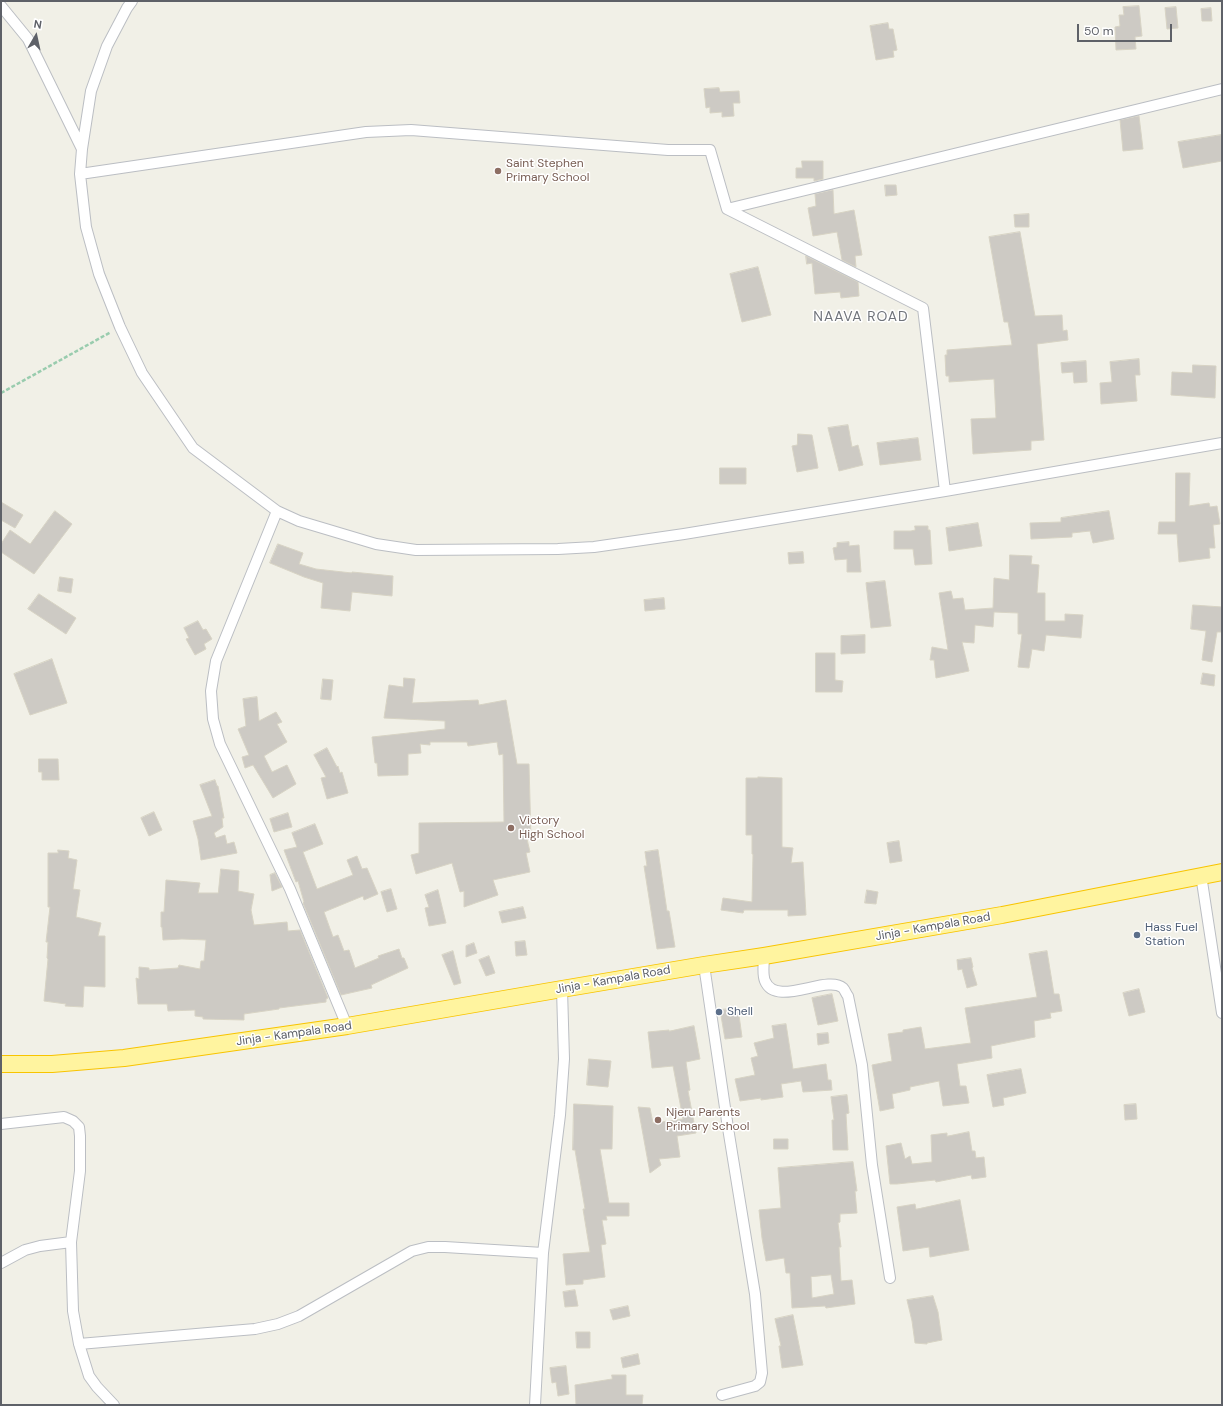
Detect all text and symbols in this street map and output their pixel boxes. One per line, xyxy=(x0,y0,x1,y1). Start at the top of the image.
north arrow xyxy=(16,16,56,56)
scale bar xyxy=(1079,16,1174,42)
text: N xyxy=(33,17,43,32)
text: 50 m xyxy=(1084,23,1113,39)
place label: Saint Stephen Primary School xyxy=(506,157,589,185)
marker: Saint Stephen Primary School xyxy=(493,166,503,176)
district label: NAAVA ROAD xyxy=(813,309,909,325)
place label: Victory High School xyxy=(519,814,584,842)
marker: Victory High School xyxy=(506,823,516,833)
street label: Jinja - Kampala Road xyxy=(874,910,992,944)
place label: Hass Fuel Station xyxy=(1145,921,1198,949)
marker: Hass Fuel Station xyxy=(1132,930,1142,940)
street label: Jinja - Kampala Road xyxy=(554,963,672,997)
place label: Shell xyxy=(727,1005,753,1019)
marker: Shell xyxy=(714,1007,724,1017)
street label: Jinja - Kampala Road xyxy=(235,1019,353,1049)
place label: Njeru Parents Primary School xyxy=(666,1106,749,1134)
marker: Njeru Parents Primary School xyxy=(653,1115,663,1125)

